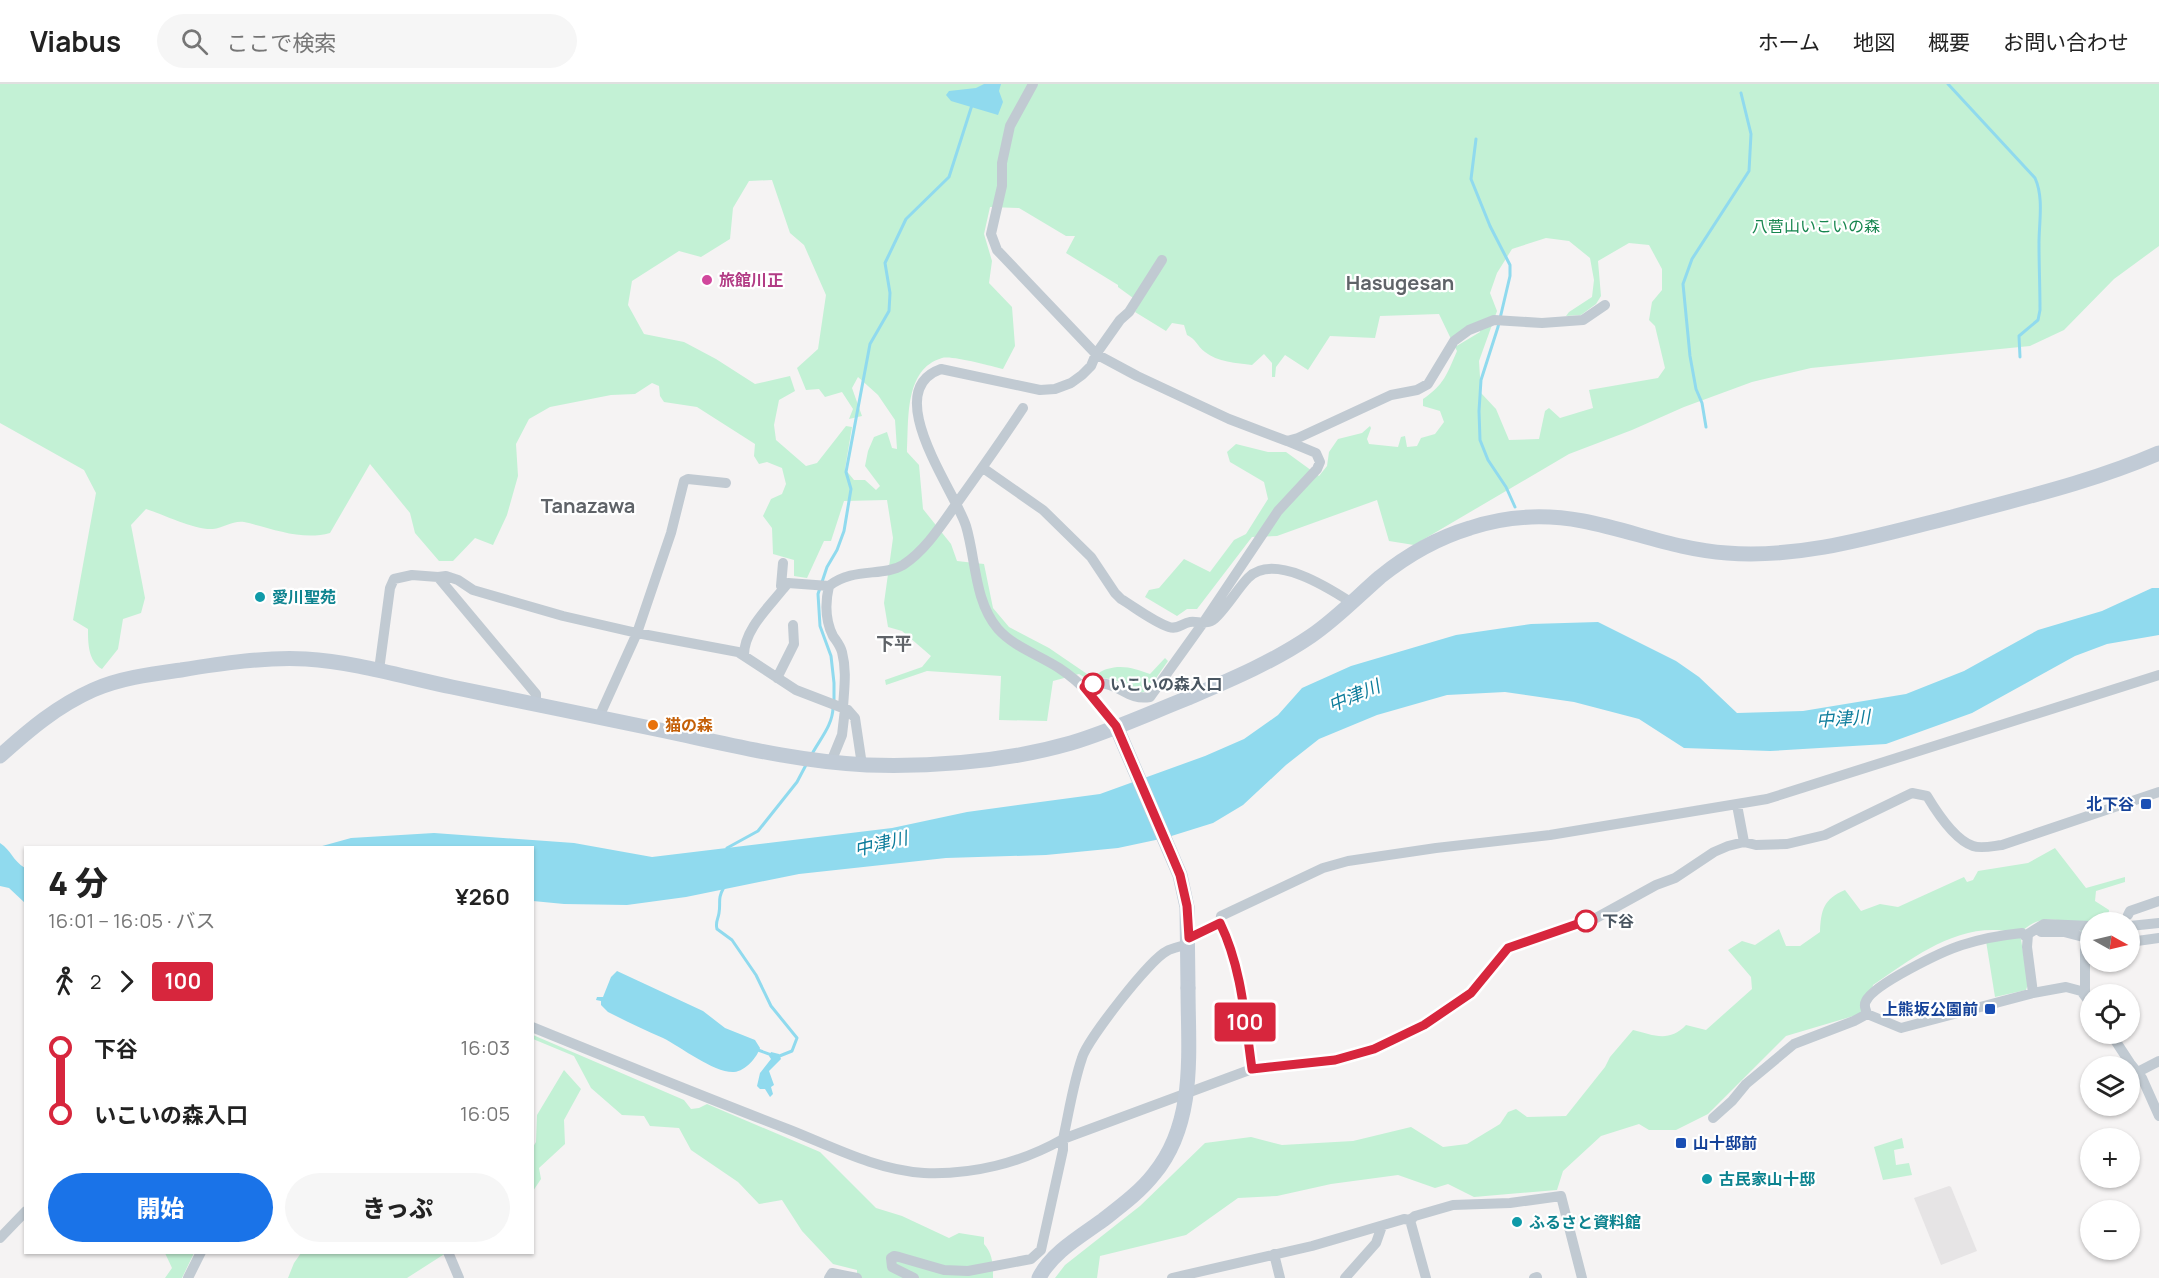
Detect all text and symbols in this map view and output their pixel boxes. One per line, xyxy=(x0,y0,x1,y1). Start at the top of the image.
search box xyxy=(157,14,577,68)
text: Viabus xyxy=(30,22,121,60)
icon: search xyxy=(178,25,211,58)
text: ここで検索 xyxy=(226,28,336,58)
text: ホーム xyxy=(1758,28,1820,56)
text: 地図 xyxy=(1853,28,1895,56)
text: 概要 xyxy=(1928,28,1970,56)
text: お問い合わせ xyxy=(2003,28,2129,56)
park label: 八菅山いこいの森 xyxy=(1752,215,1880,237)
place label: 旅館川正 xyxy=(719,269,783,291)
district label: Hasugesan xyxy=(1346,269,1454,296)
marker: 旅館川正 xyxy=(700,273,714,287)
district label: Tanazawa xyxy=(541,492,635,519)
place label: 愛川聖苑 xyxy=(272,586,336,608)
marker: 愛川聖苑 xyxy=(253,590,267,604)
district label: 下平 xyxy=(876,631,912,655)
marker: いこいの森入口 xyxy=(1082,673,1104,695)
place label: いこいの森入口 xyxy=(1110,673,1222,695)
water label: 中津川 xyxy=(1324,673,1385,717)
water label: 中津川 xyxy=(1815,704,1873,732)
place label: 猫の森 xyxy=(665,714,713,736)
marker: 猫の森 xyxy=(646,718,660,732)
place label: 北下谷 xyxy=(2086,793,2134,815)
marker: 北下谷 xyxy=(2139,797,2153,811)
water label: 中津川 xyxy=(852,825,912,861)
text: 4 分 xyxy=(48,860,108,905)
text: ¥260 xyxy=(455,882,510,912)
text: 16:01 – 16:05 · バス xyxy=(48,907,215,934)
marker: 下谷 xyxy=(1575,910,1597,932)
place label: 下谷 xyxy=(1602,910,1634,932)
north arrow xyxy=(2080,912,2140,972)
map controls xyxy=(2080,912,2140,1260)
icon: walk xyxy=(48,965,81,998)
icon: forward xyxy=(110,965,143,998)
text: 100 xyxy=(164,967,201,995)
text: 2 xyxy=(90,968,101,995)
button: locate xyxy=(2080,984,2140,1044)
place label: 上熊坂公園前 xyxy=(1882,998,1978,1020)
line badge: 100 xyxy=(1210,1002,1280,1042)
marker: 上熊坂公園前 xyxy=(1983,1002,1997,1016)
text: 100 xyxy=(1227,1008,1263,1036)
text: 下谷 xyxy=(94,1034,138,1064)
text: 16:03 xyxy=(461,1034,510,1061)
button: layers xyxy=(2080,1056,2140,1116)
text: いこいの森入口 xyxy=(94,1100,248,1130)
text: 16:05 xyxy=(460,1100,510,1127)
button: + xyxy=(2080,1128,2140,1188)
place label: 山十邸前 xyxy=(1693,1132,1757,1154)
marker: 山十邸前 xyxy=(1674,1136,1688,1150)
place label: 古民家山十邸 xyxy=(1719,1168,1815,1190)
marker: 古民家山十邸 xyxy=(1700,1172,1714,1186)
button: 開始 xyxy=(48,1173,273,1242)
button: きっぷ xyxy=(285,1173,510,1242)
button: − xyxy=(2080,1200,2140,1260)
place label: ふるさと資料館 xyxy=(1529,1211,1641,1233)
marker: ふるさと資料館 xyxy=(1510,1215,1524,1229)

